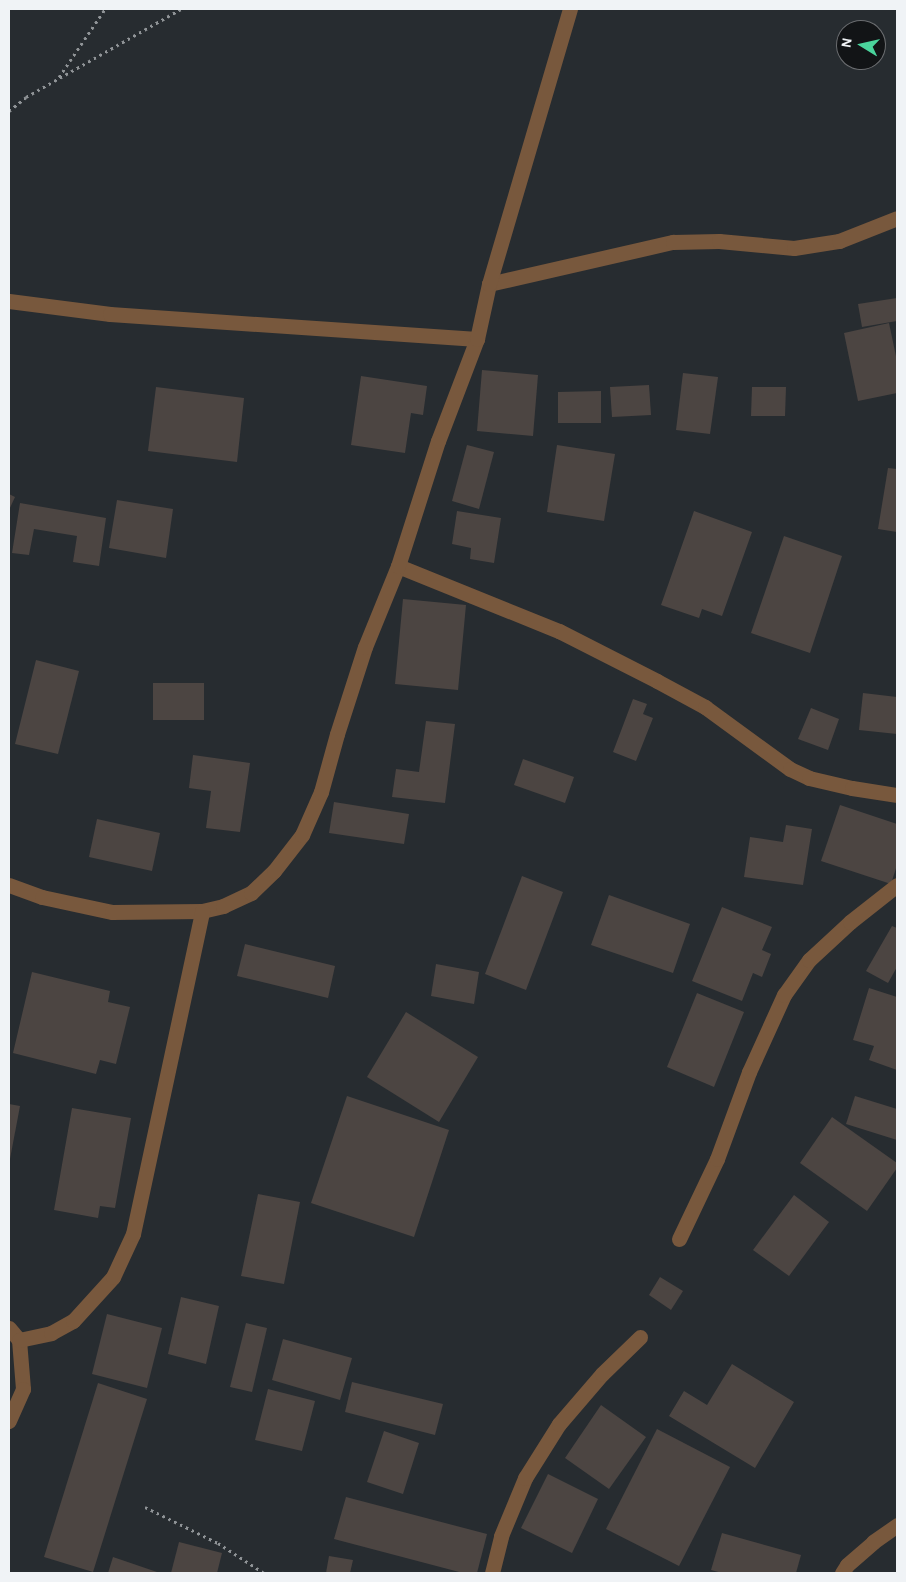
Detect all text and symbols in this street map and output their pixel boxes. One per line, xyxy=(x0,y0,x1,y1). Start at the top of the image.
north arrow xyxy=(836,20,886,70)
text: N xyxy=(839,37,855,49)

